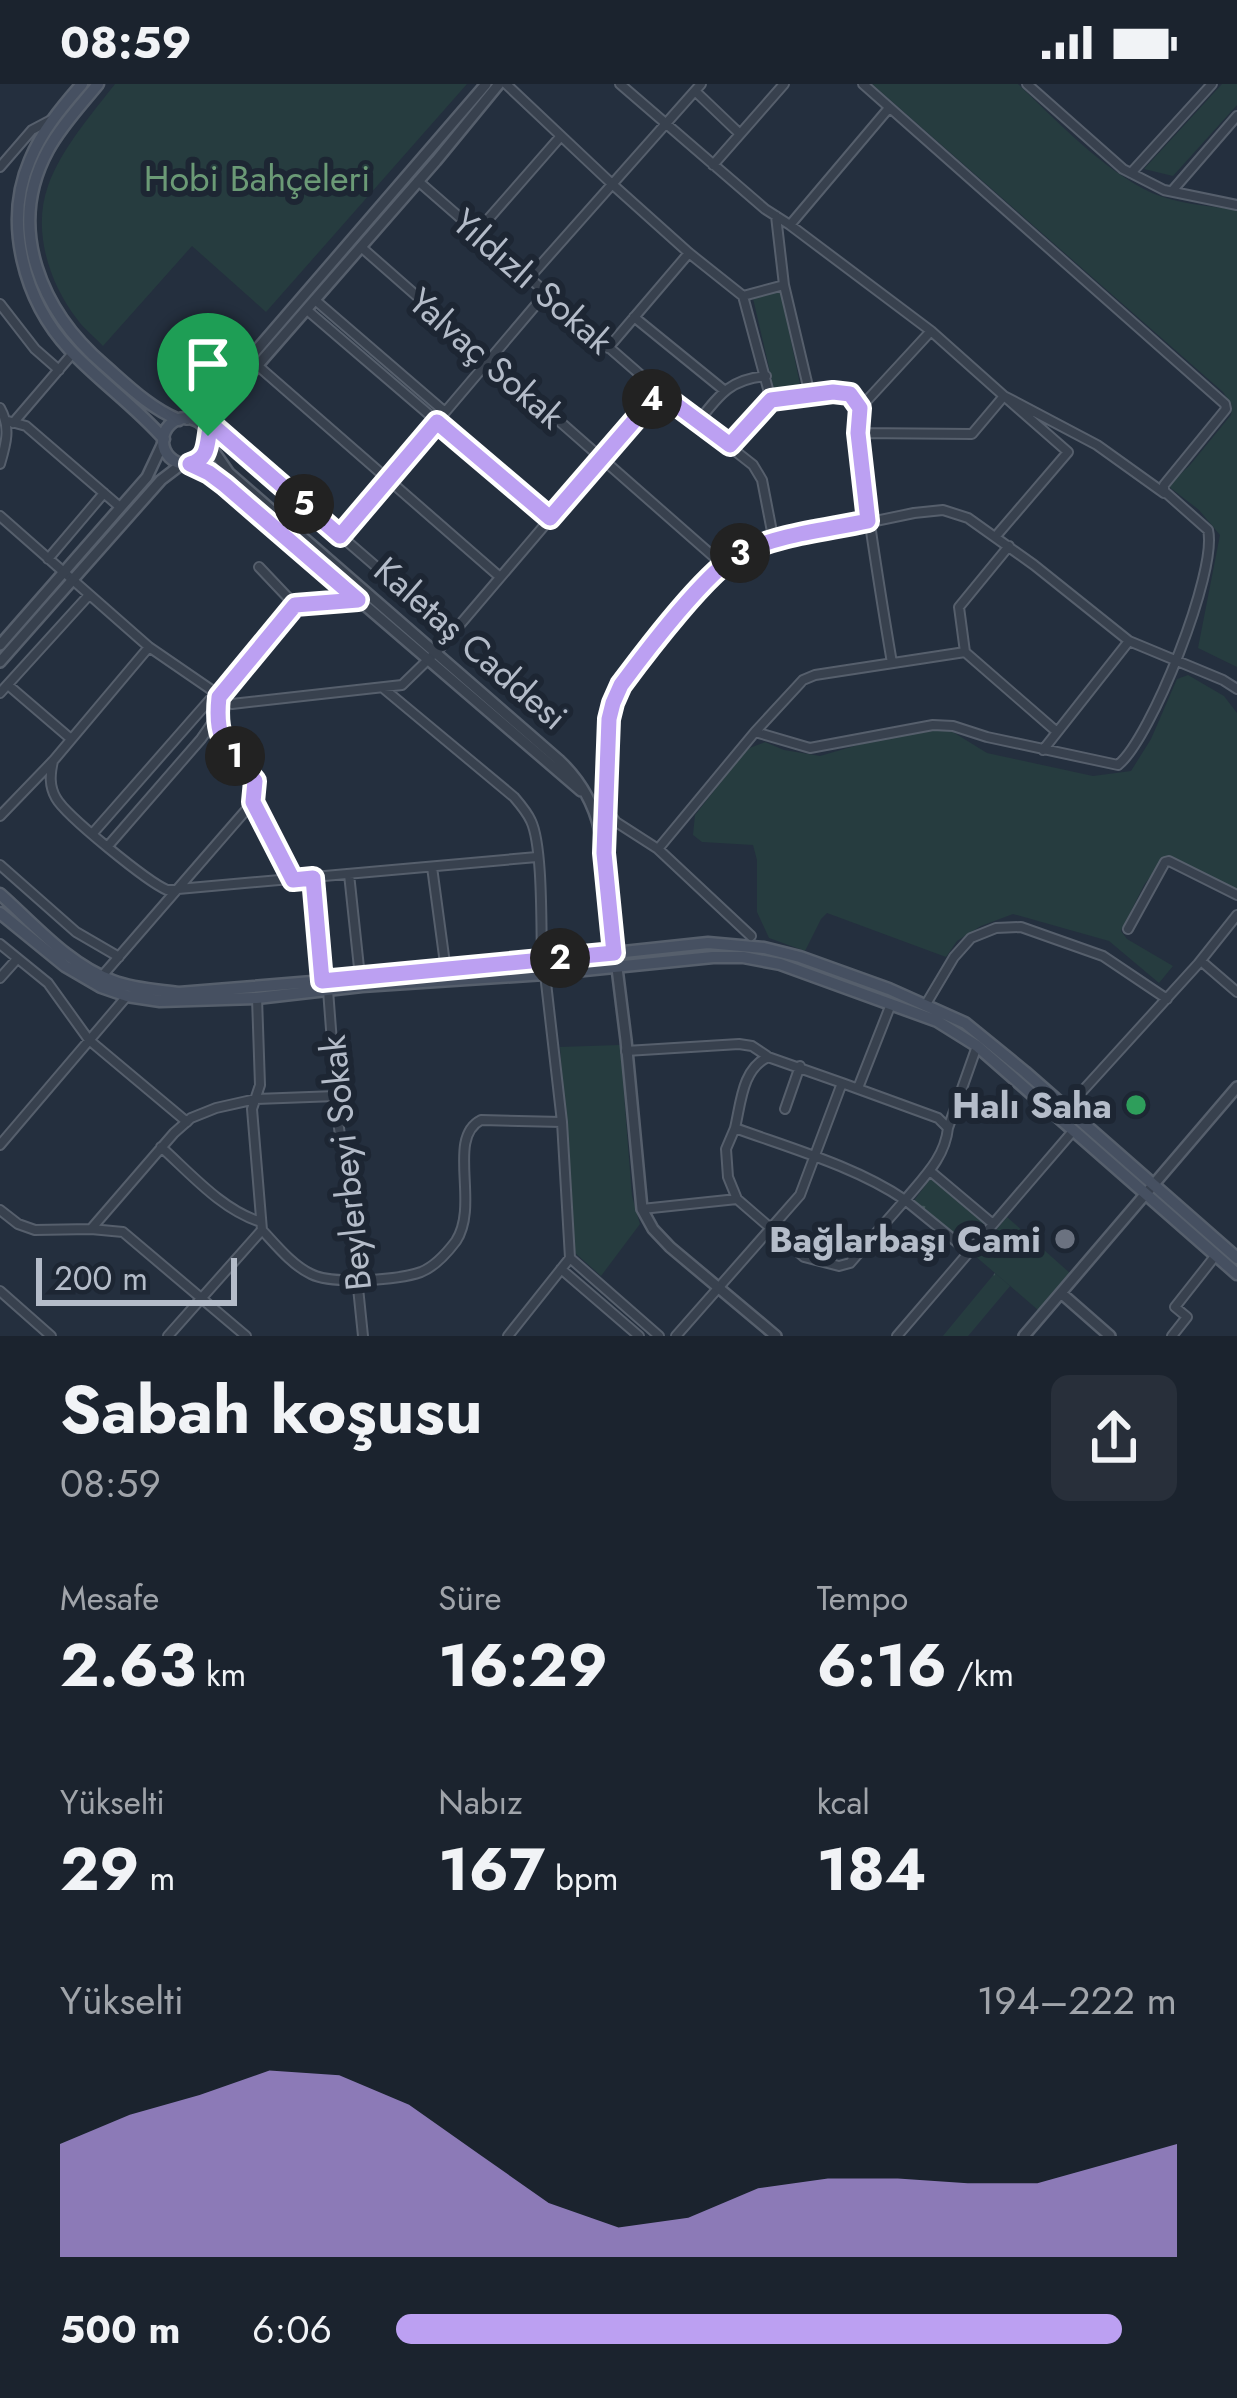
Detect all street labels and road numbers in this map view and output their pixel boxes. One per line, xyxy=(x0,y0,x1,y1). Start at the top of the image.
street label: Yıldızlı Sokak xyxy=(441,196,625,366)
street label: Yalvaç Sokak xyxy=(398,275,577,441)
street label: Kaletaş Caddesi xyxy=(363,544,579,742)
street label: Beylerbeyi Sokak xyxy=(306,1033,384,1293)

